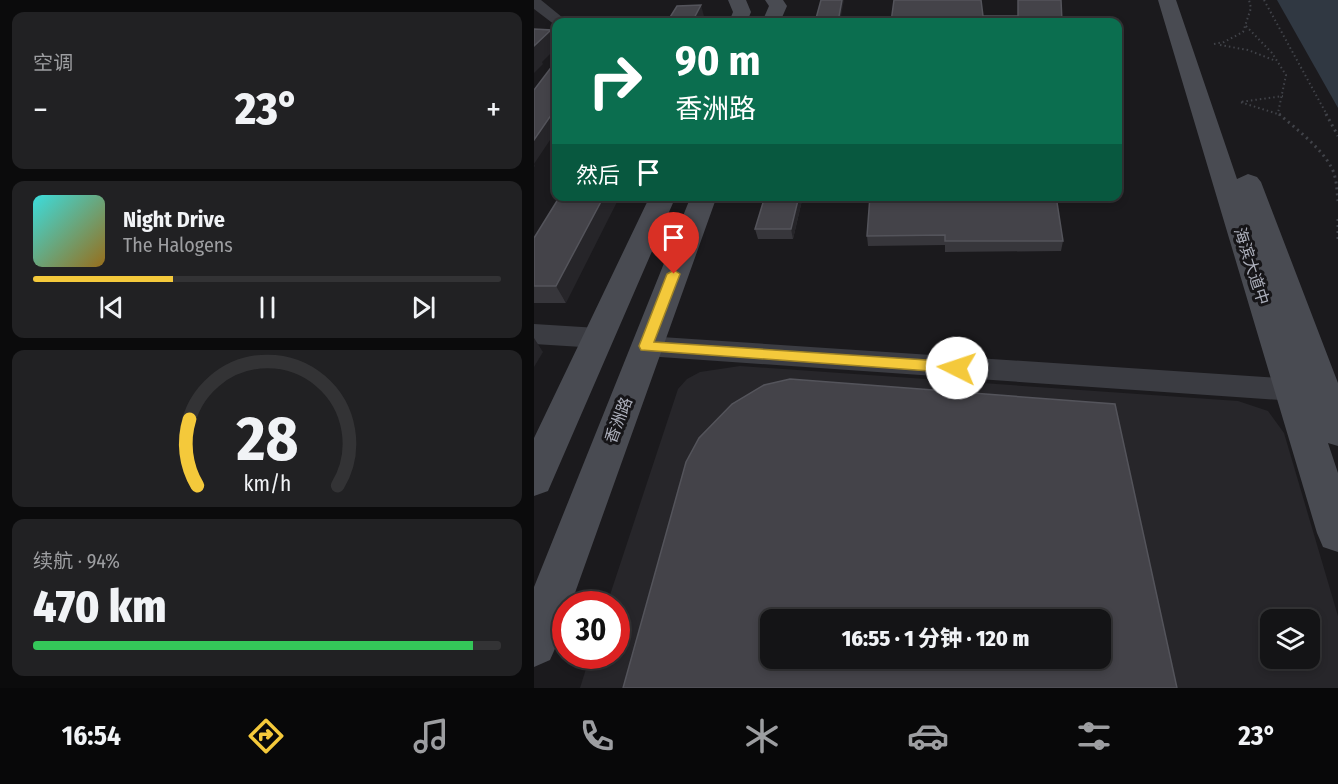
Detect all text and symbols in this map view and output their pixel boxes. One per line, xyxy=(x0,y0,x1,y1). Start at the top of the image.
text: 90 m xyxy=(675,36,760,86)
icon: right xyxy=(576,42,654,120)
text: 空调 xyxy=(33,51,73,75)
text: 23° xyxy=(235,82,299,136)
text: − xyxy=(33,90,48,130)
text: + xyxy=(486,90,501,130)
text: 香洲路 xyxy=(675,93,756,125)
icon: arrive xyxy=(632,156,665,189)
text: 然后 xyxy=(576,162,620,189)
text: Night Drive xyxy=(123,206,225,233)
pin xyxy=(648,212,699,274)
icon: arrive xyxy=(657,221,690,254)
street label: 海滨大道中 xyxy=(1230,225,1273,307)
text: The Halogens xyxy=(123,233,233,257)
icon: previous xyxy=(95,291,128,324)
icon: pause xyxy=(251,291,284,324)
icon: next xyxy=(407,291,440,324)
position arrow xyxy=(925,336,989,400)
street label: 香洲路 xyxy=(601,394,636,446)
text: 28 xyxy=(235,402,298,477)
text: km/h xyxy=(243,471,291,497)
text: 续航 · 94% xyxy=(33,549,120,573)
text: 470 km xyxy=(33,580,166,634)
speed limit sign: 30 xyxy=(552,591,630,669)
map controls xyxy=(1260,609,1320,669)
button: layers xyxy=(1260,609,1320,669)
text: 16:55 · 1 分钟 · 120 m xyxy=(842,625,1029,652)
icon: directions xyxy=(245,715,287,757)
icon: music xyxy=(410,715,452,757)
icon: phone xyxy=(576,715,618,757)
icon: climate xyxy=(741,715,783,757)
icon: car xyxy=(907,715,949,757)
icon: filters xyxy=(1073,715,1115,757)
text: 16:54 xyxy=(62,720,121,752)
text: 23° xyxy=(1238,720,1276,752)

